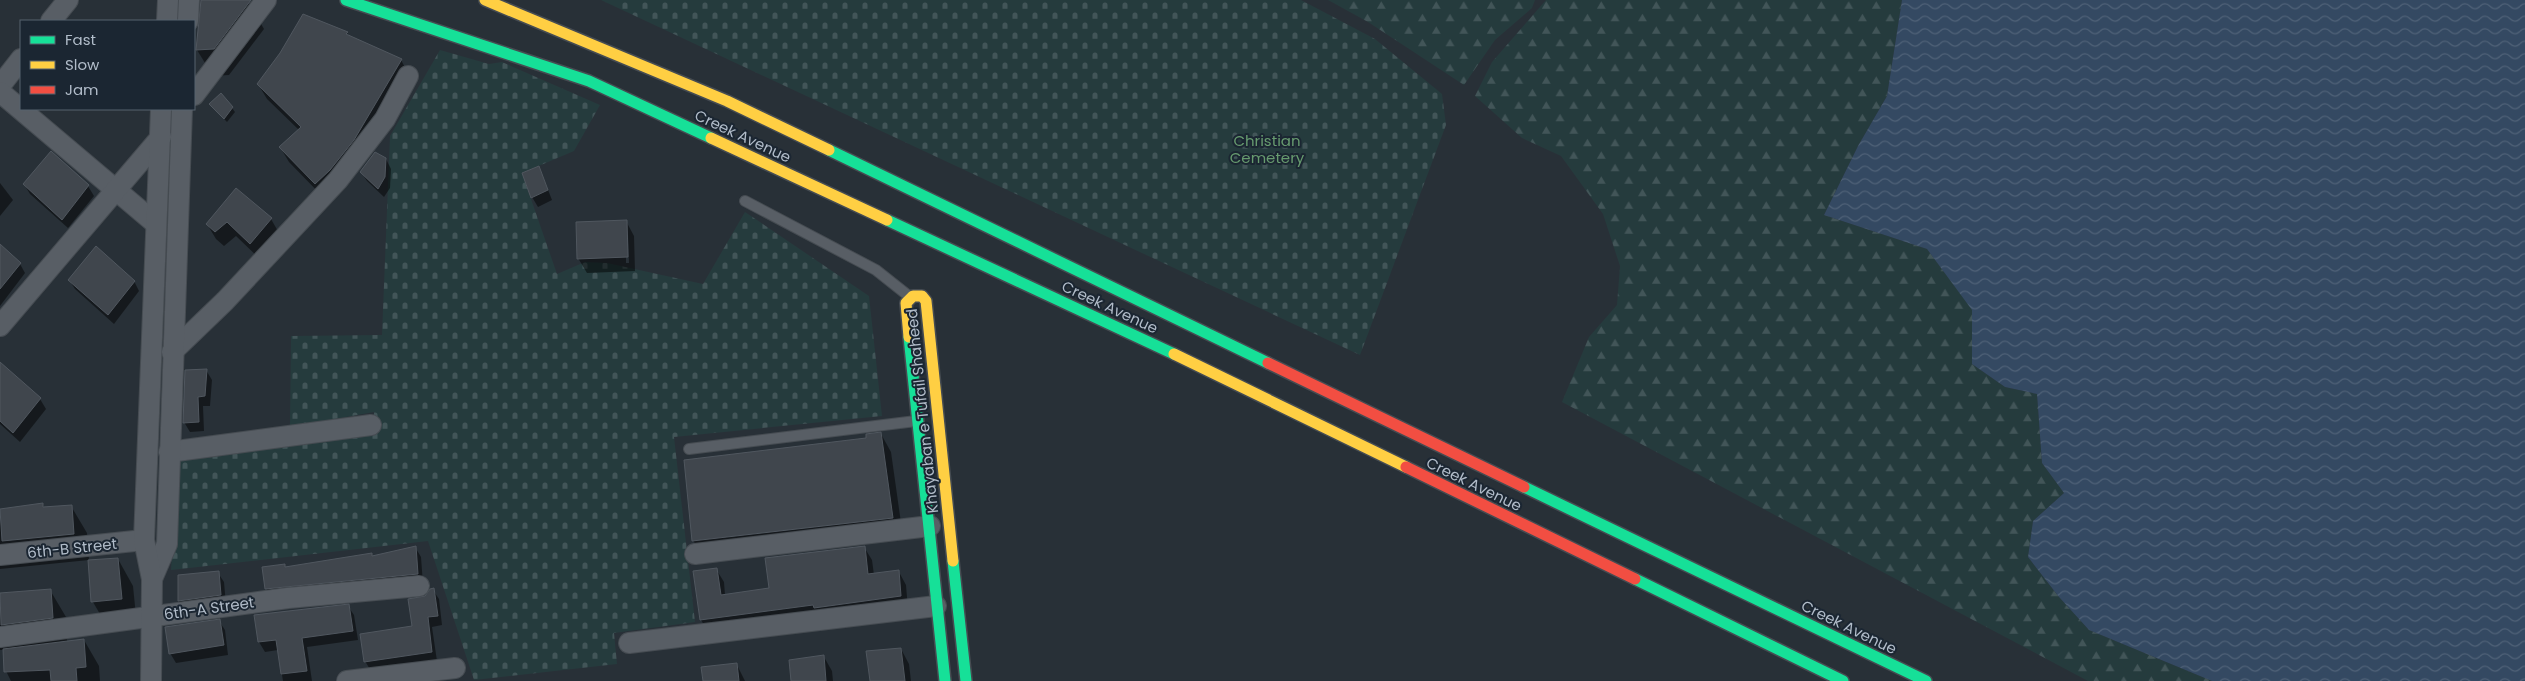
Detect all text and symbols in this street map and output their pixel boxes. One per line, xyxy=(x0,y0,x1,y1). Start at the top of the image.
legend xyxy=(20,20,195,110)
text: Fast xyxy=(65,29,96,50)
text: Slow xyxy=(65,54,100,75)
text: Jam xyxy=(65,79,99,100)
street label: Creek Avenue xyxy=(692,105,794,167)
park label: Christian Cemetery xyxy=(1230,130,1305,168)
street label: Creek Avenue xyxy=(1059,276,1161,338)
street label: Khayaban e Tufail Shaheed xyxy=(901,308,943,514)
street label: Creek Avenue xyxy=(1423,452,1525,516)
street label: 6th-B Street xyxy=(26,533,118,563)
street label: 6th-A Street xyxy=(163,591,255,625)
street label: Creek Avenue xyxy=(1798,595,1900,659)

